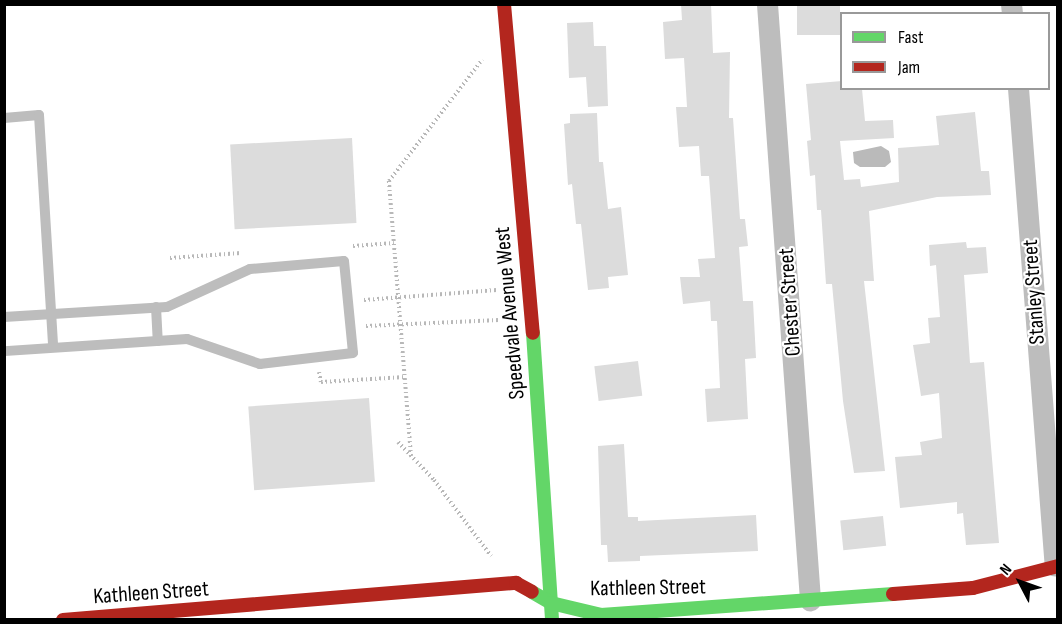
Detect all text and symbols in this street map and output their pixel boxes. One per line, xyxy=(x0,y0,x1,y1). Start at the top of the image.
legend xyxy=(840,12,1050,90)
text: Fast xyxy=(898,27,923,48)
text: Jam xyxy=(898,57,920,78)
street label: Speedvale Avenue West xyxy=(489,226,531,400)
street label: Stanley Street xyxy=(1017,239,1051,345)
street label: Chester Street xyxy=(773,247,807,357)
north arrow xyxy=(990,552,1050,612)
text: N xyxy=(996,560,1016,579)
street label: Kathleen Street xyxy=(590,574,706,602)
street label: Kathleen Street xyxy=(92,576,210,610)

